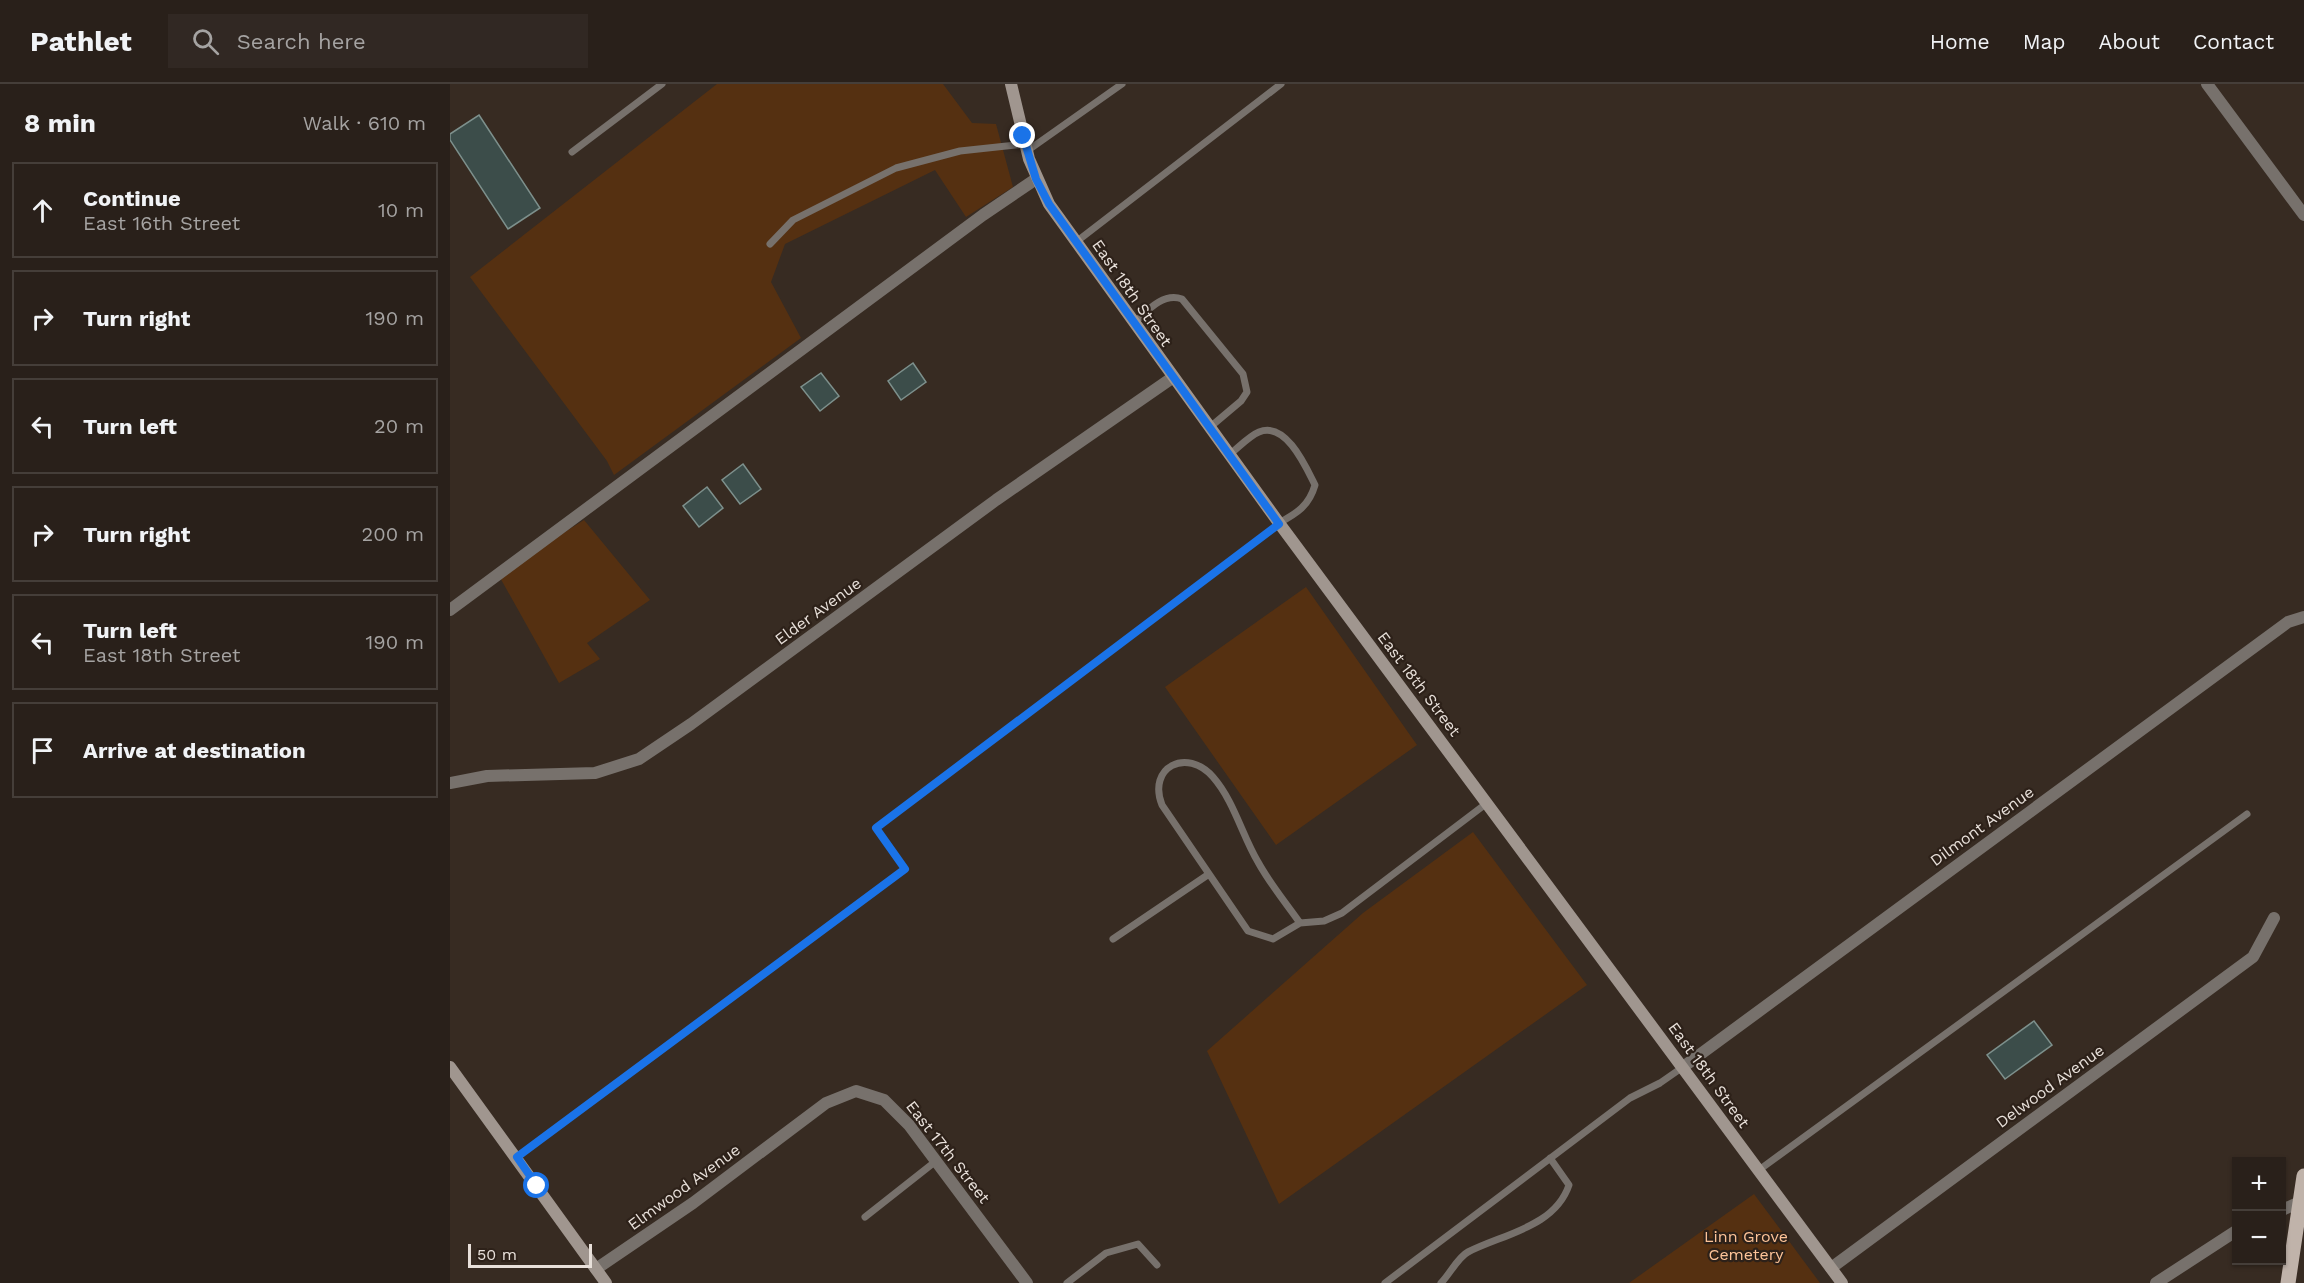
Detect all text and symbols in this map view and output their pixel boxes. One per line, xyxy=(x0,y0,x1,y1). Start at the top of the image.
search box xyxy=(168,14,588,68)
text: Pathlet xyxy=(30,25,132,58)
icon: search xyxy=(189,25,222,58)
text: Search here xyxy=(237,29,366,54)
text: Home xyxy=(1930,29,1990,54)
text: Map xyxy=(2023,29,2066,54)
text: About xyxy=(2099,29,2160,54)
text: Contact xyxy=(2193,29,2274,54)
text: 8 min xyxy=(24,108,96,138)
text: Walk · 610 m xyxy=(303,111,426,135)
route end xyxy=(1009,122,1035,148)
text: Continue xyxy=(83,186,181,211)
icon: ahead xyxy=(26,194,59,227)
text: 10 m xyxy=(378,198,424,222)
text: East 16th Street xyxy=(83,211,240,235)
street label: East 18th Street xyxy=(1088,236,1176,350)
icon: right xyxy=(26,302,59,335)
text: Turn right xyxy=(83,306,190,331)
text: 190 m xyxy=(366,306,424,330)
icon: left xyxy=(26,410,59,443)
text: Turn left xyxy=(83,414,177,439)
text: 20 m xyxy=(374,414,424,438)
icon: right xyxy=(26,518,59,551)
text: Turn right xyxy=(83,522,190,547)
text: 200 m xyxy=(362,522,424,546)
street label: Elder Avenue xyxy=(771,573,865,649)
text: Turn left xyxy=(83,618,177,643)
icon: left xyxy=(26,626,59,659)
street label: East 18th Street xyxy=(1374,628,1465,740)
text: 190 m xyxy=(366,630,424,654)
text: East 18th Street xyxy=(83,643,240,667)
icon: arrive xyxy=(26,734,59,767)
text: Arrive at destination xyxy=(83,738,306,763)
street label: Dilmont Avenue xyxy=(1927,782,2037,870)
street label: East 18th Street xyxy=(1664,1019,1754,1132)
street label: Delwood Avenue xyxy=(1992,1040,2108,1132)
street label: East 17th Street xyxy=(902,1097,994,1207)
street label: Elmwood Avenue xyxy=(624,1140,744,1234)
map controls xyxy=(2232,1157,2286,1265)
button: + xyxy=(2232,1157,2286,1211)
route start xyxy=(523,1172,549,1198)
button: − xyxy=(2232,1211,2286,1265)
park label: Linn Grove Cemetery xyxy=(1704,1227,1788,1264)
scale bar xyxy=(468,1241,592,1268)
text: 50 m xyxy=(477,1245,517,1264)

